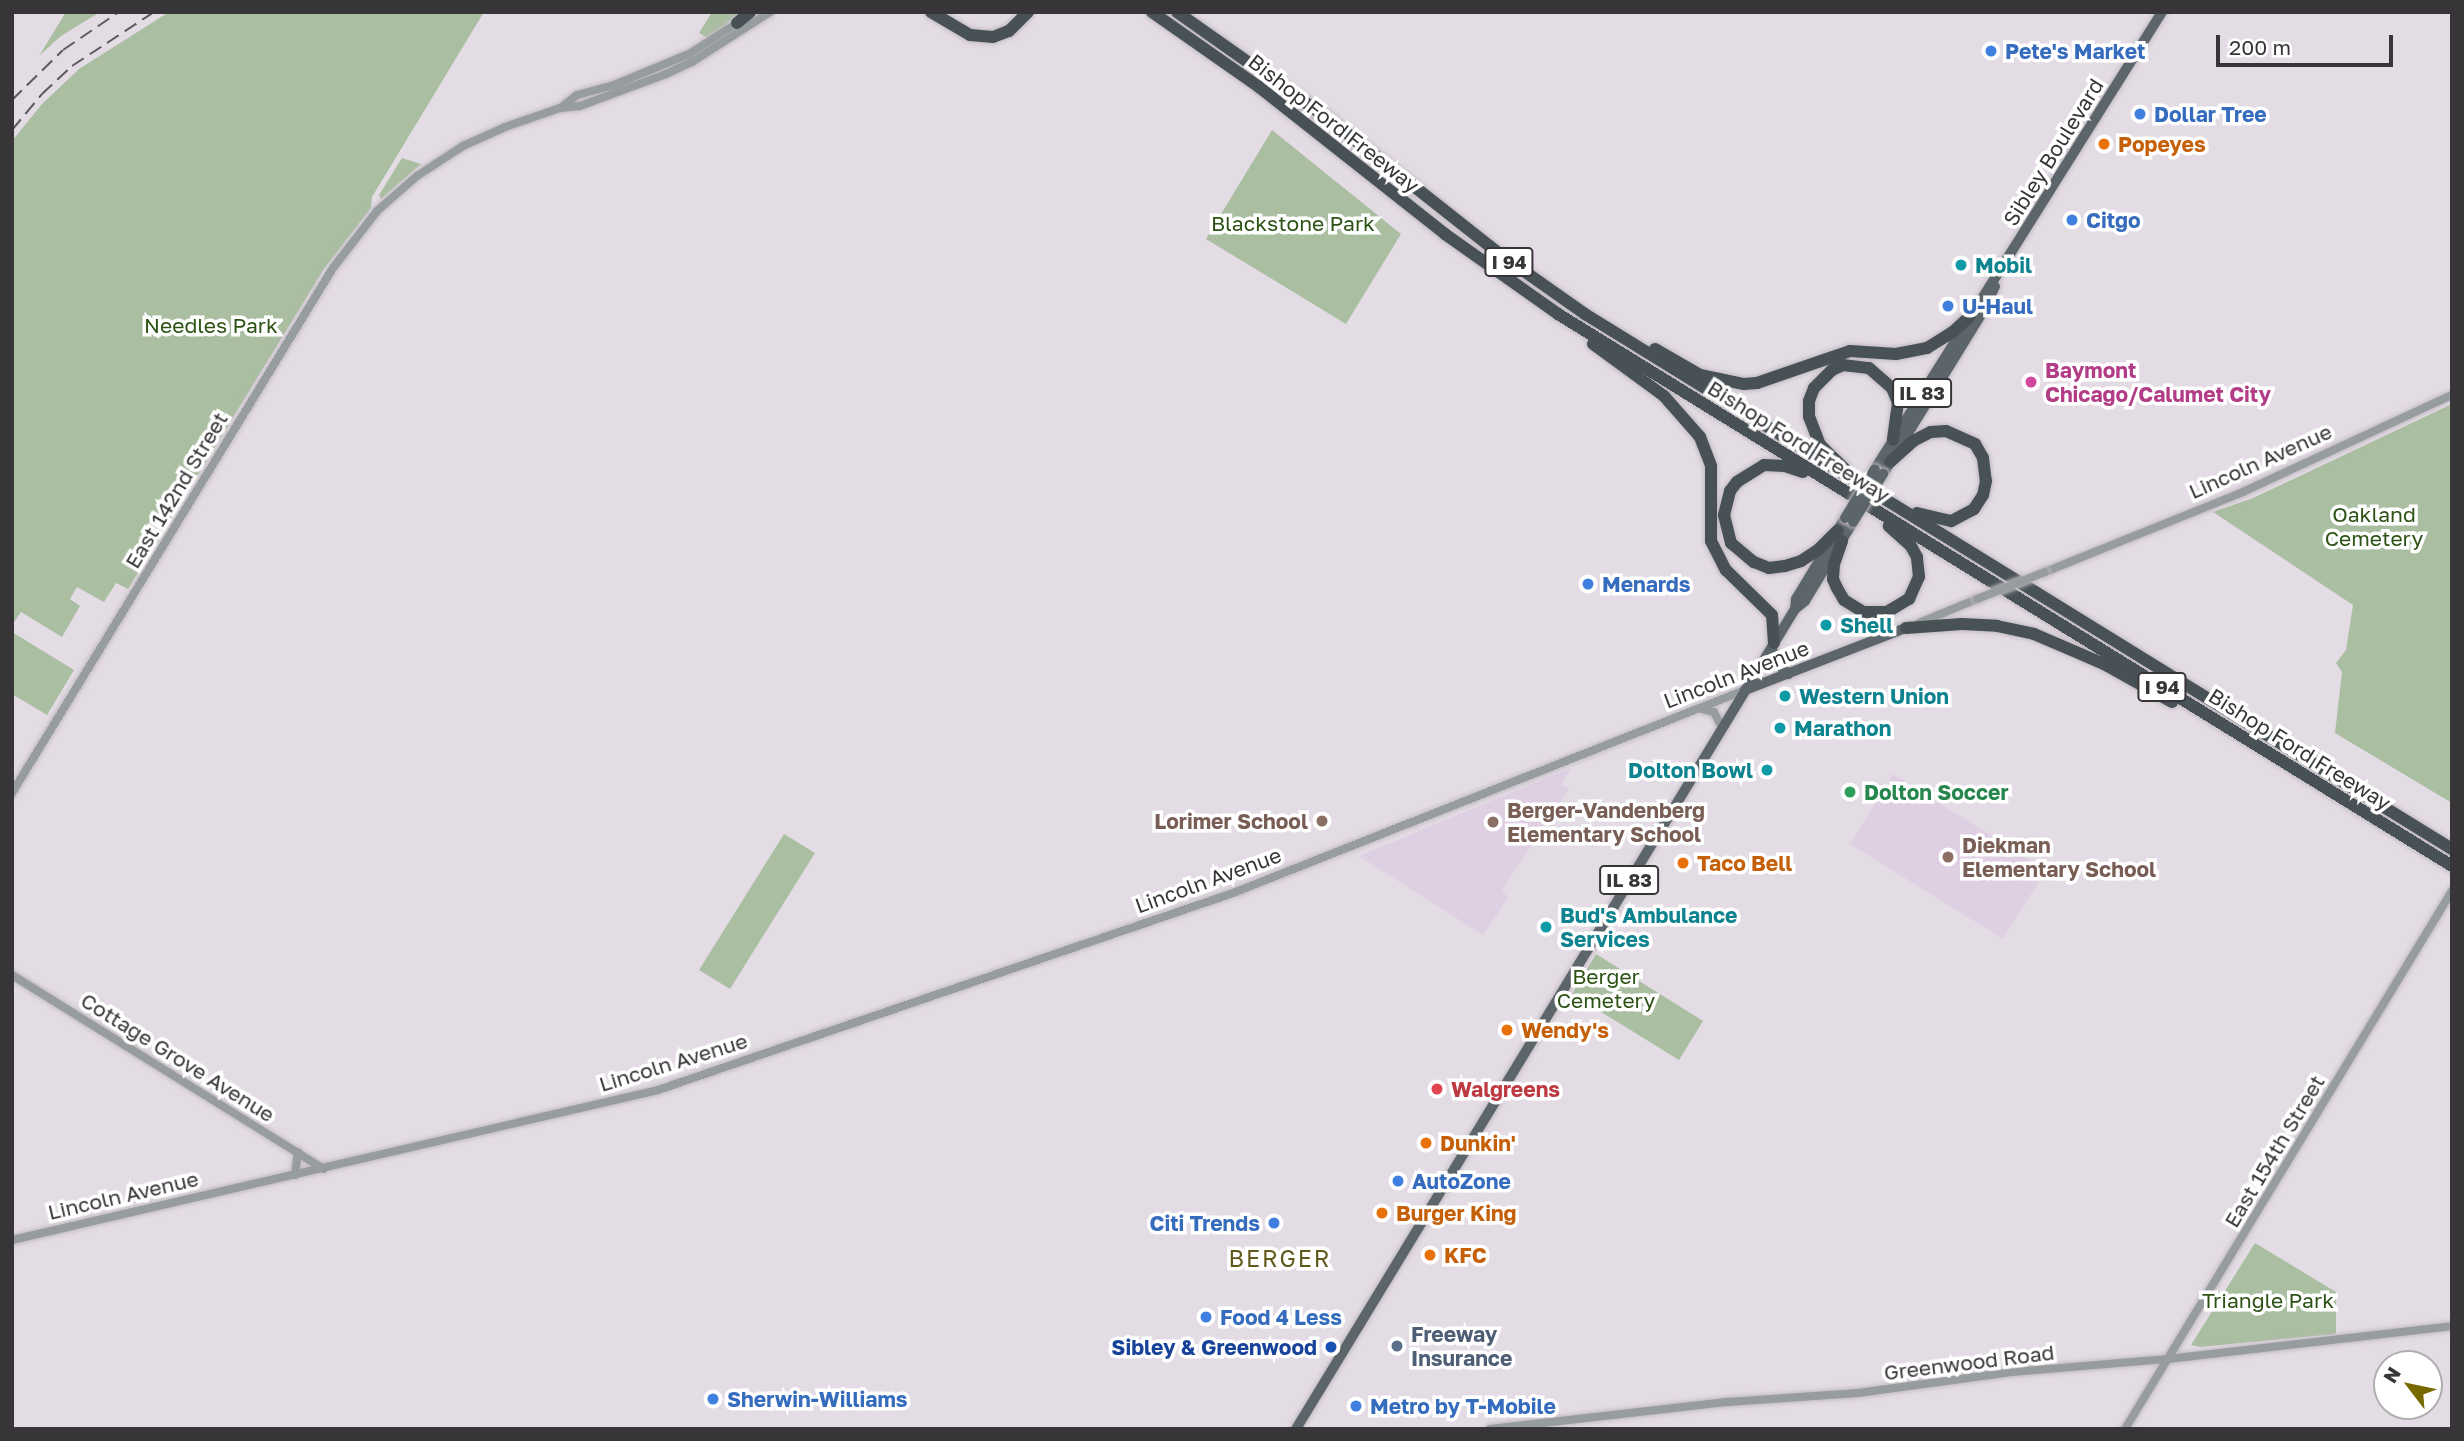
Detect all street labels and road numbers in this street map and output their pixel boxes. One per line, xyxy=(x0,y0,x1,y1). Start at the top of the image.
street label: Bishop Ford Freeway xyxy=(1244,48,1424,198)
street label: Sibley Boulevard xyxy=(1998,74,2108,230)
road number: I 94 xyxy=(1483,246,1535,278)
street label: Bishop Ford Freeway xyxy=(1703,375,1895,507)
road number: IL 83 xyxy=(1890,378,1954,408)
street label: East 142nd Street xyxy=(119,407,233,573)
street label: Lincoln Avenue xyxy=(2185,418,2335,504)
street label: Lincoln Avenue xyxy=(1660,635,1812,713)
road number: I 94 xyxy=(2136,672,2188,702)
street label: Bishop Ford Freeway xyxy=(2204,683,2396,815)
street label: Lincoln Avenue xyxy=(1132,842,1284,918)
road number: IL 83 xyxy=(1598,864,1660,895)
street label: Cottage Grove Avenue xyxy=(77,987,279,1127)
street label: Lincoln Avenue xyxy=(596,1028,750,1096)
street label: East 154th Street xyxy=(2219,1070,2329,1232)
street label: Lincoln Avenue xyxy=(45,1165,201,1225)
street label: Greenwood Road xyxy=(1882,1339,2056,1385)

